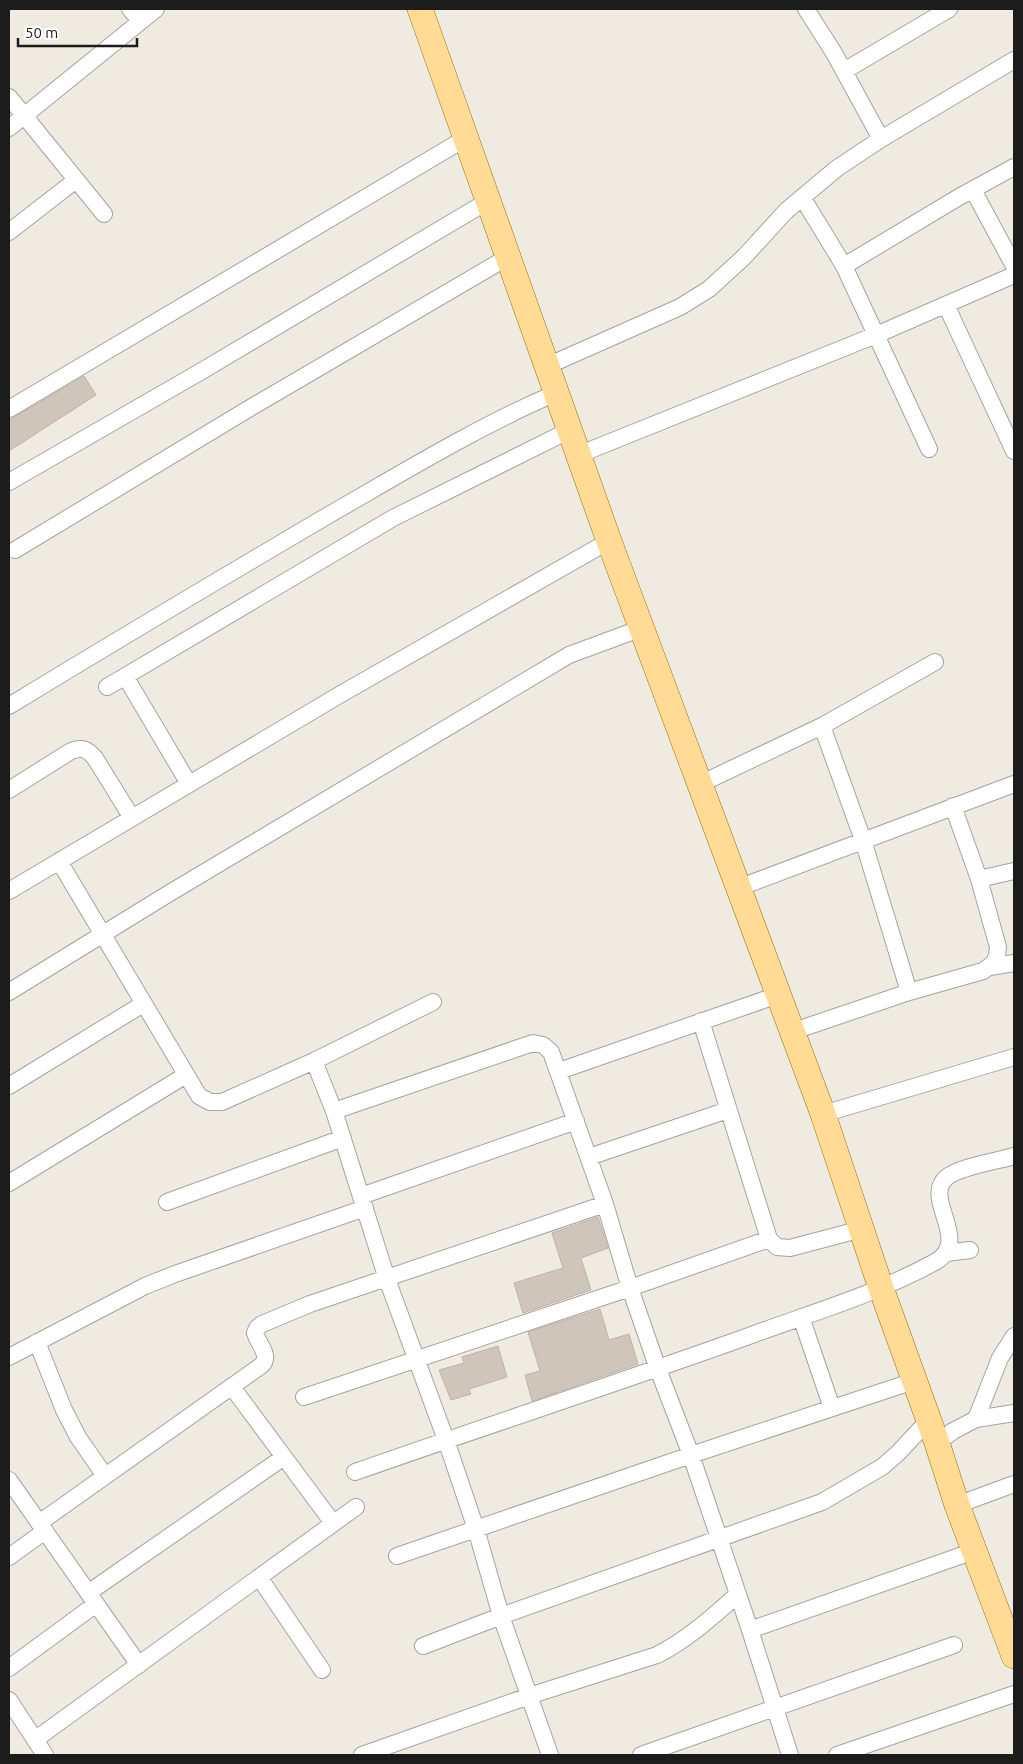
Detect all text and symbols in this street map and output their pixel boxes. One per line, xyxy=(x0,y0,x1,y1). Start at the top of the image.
scale bar xyxy=(18,15,136,47)
text: 50 m xyxy=(25,24,58,41)

